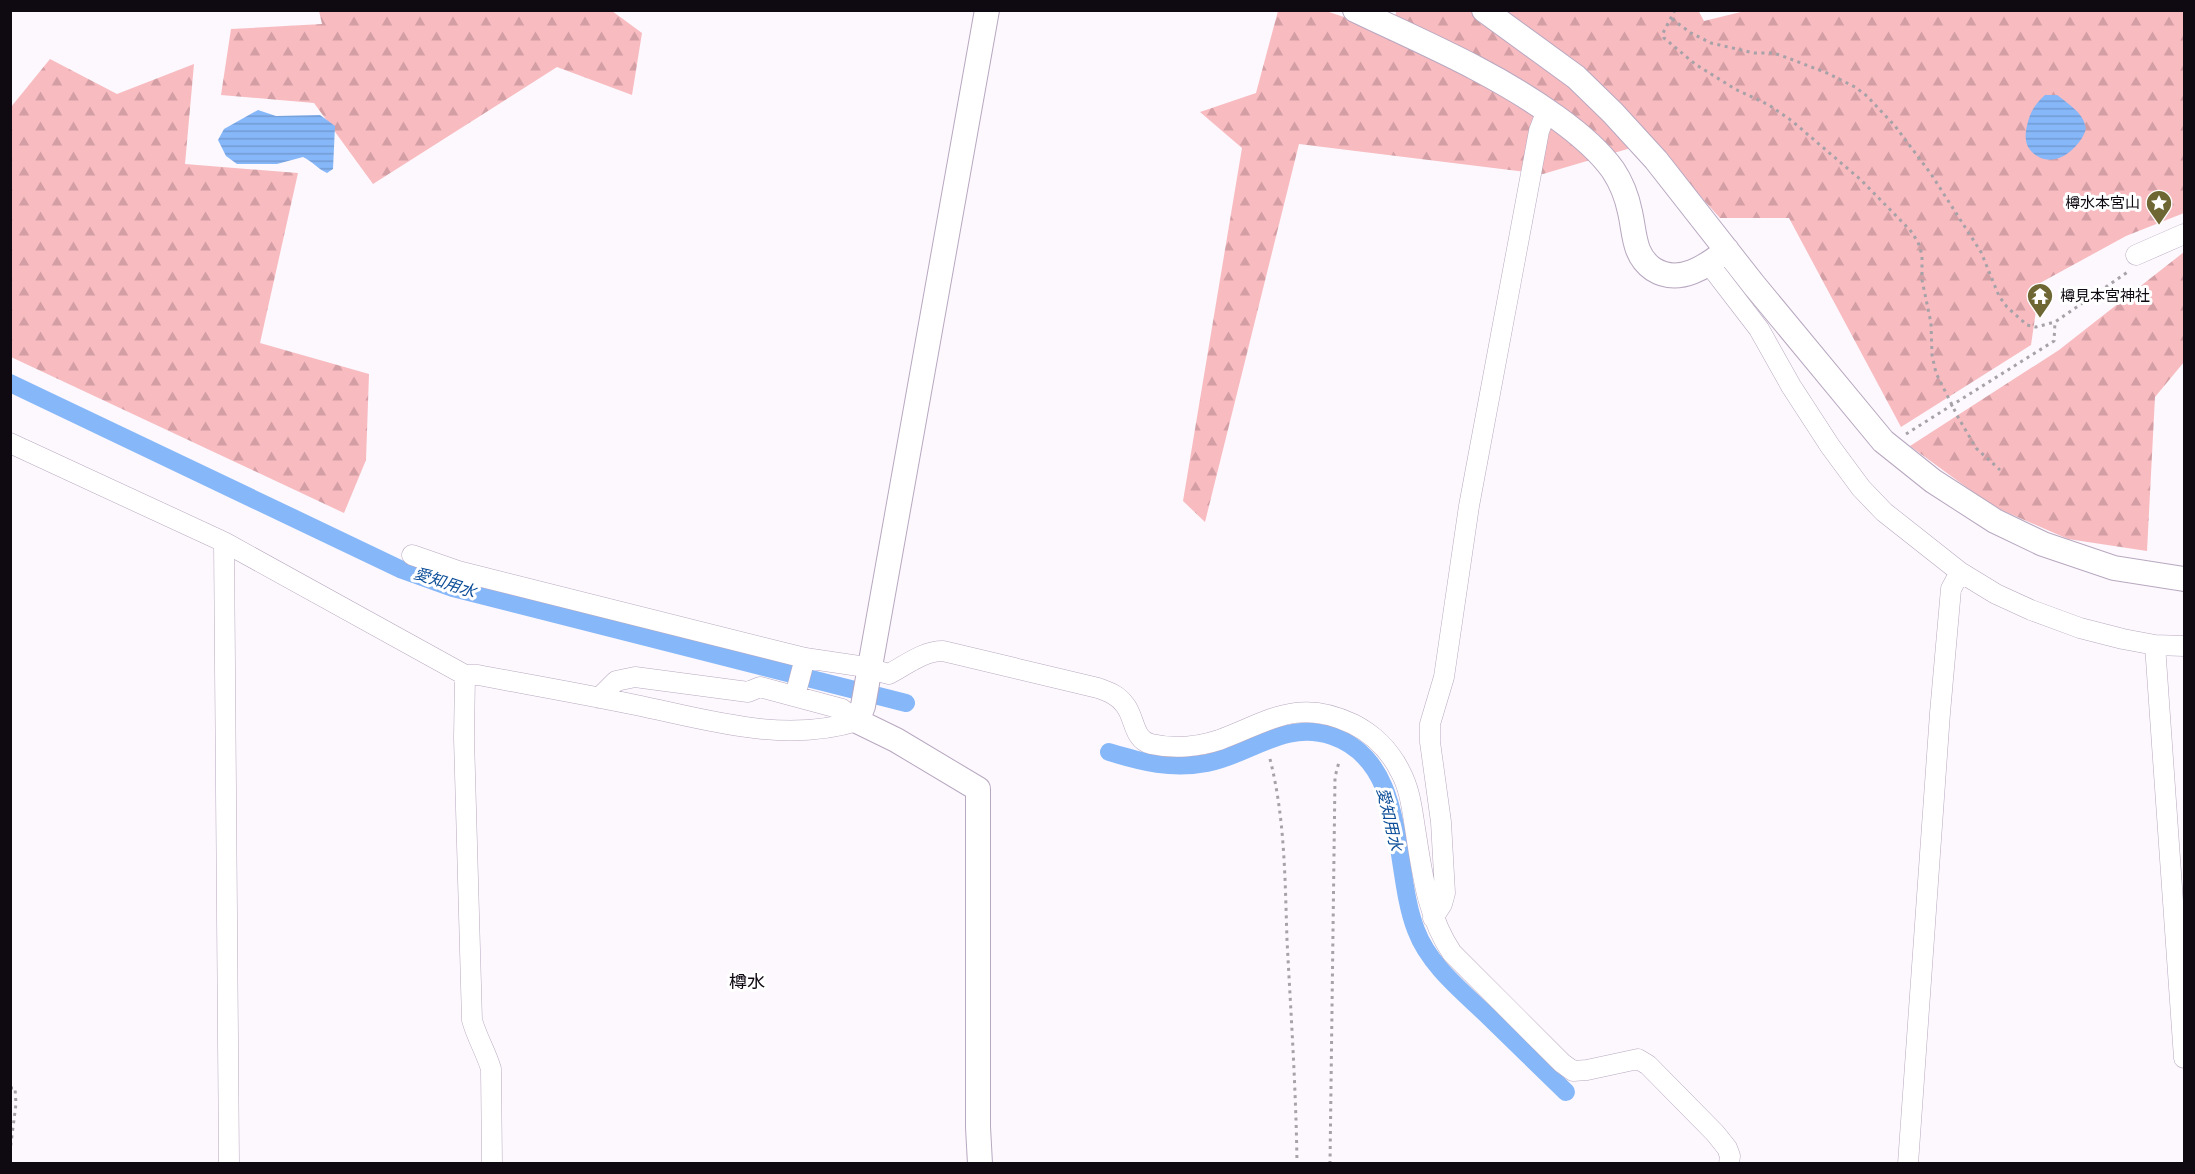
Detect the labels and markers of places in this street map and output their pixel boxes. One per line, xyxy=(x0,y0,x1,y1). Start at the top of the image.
place icon: 樽水本宮山 xyxy=(2144,188,2174,226)
place label: 樽水本宮山 xyxy=(2065,190,2140,213)
temple icon: 樽見本宮神社 xyxy=(2025,281,2055,319)
place label: 樽見本宮神社 xyxy=(2060,283,2150,306)

